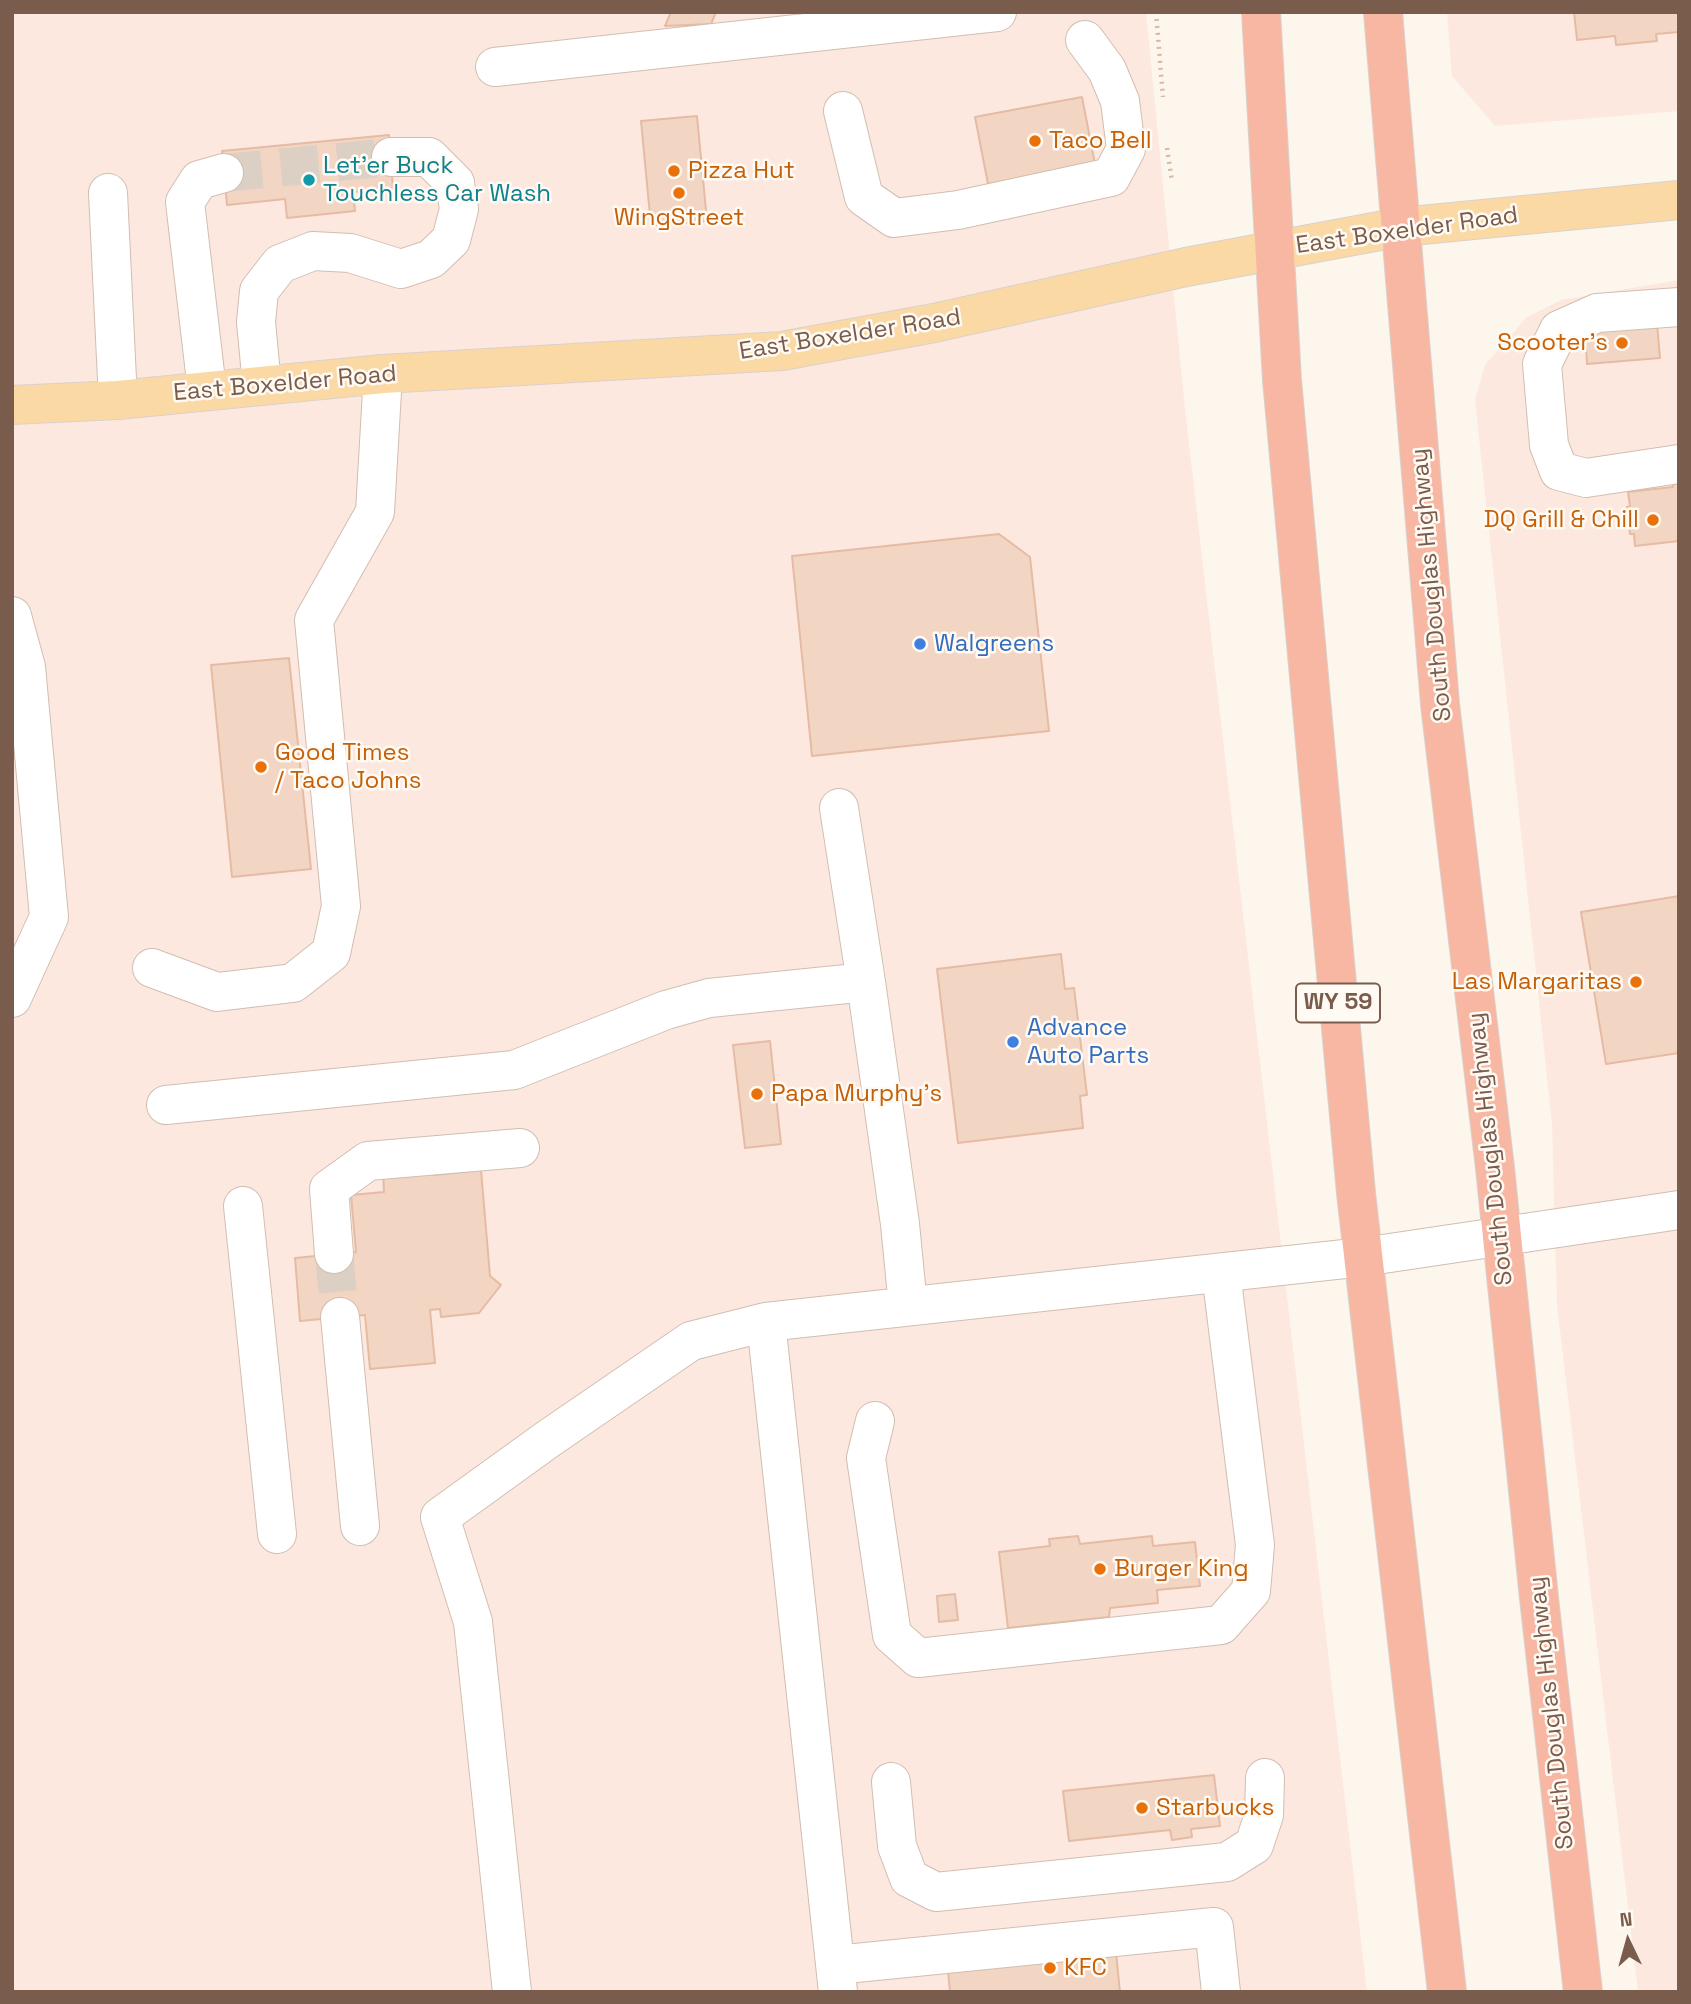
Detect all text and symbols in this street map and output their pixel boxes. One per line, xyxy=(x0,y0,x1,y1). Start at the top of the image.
place label: Taco Bell xyxy=(1049,127,1152,155)
marker: Taco Bell xyxy=(1027,133,1043,149)
place label: Let'er Buck Touchless Car Wash xyxy=(323,152,551,208)
place label: Pizza Hut xyxy=(688,157,795,185)
marker: Pizza Hut xyxy=(666,163,682,179)
marker: Let'er Buck Touchless Car Wash xyxy=(301,172,317,188)
marker: WingStreet xyxy=(671,185,687,201)
street label: East Boxelder Road xyxy=(1294,201,1520,261)
place label: WingStreet xyxy=(614,204,744,232)
street label: East Boxelder Road xyxy=(737,303,963,367)
place label: Scooter's xyxy=(1497,329,1608,357)
marker: Scooter's xyxy=(1614,335,1630,351)
street label: East Boxelder Road xyxy=(172,360,398,408)
street label: South Douglas Highway xyxy=(1406,447,1458,723)
place label: DQ Grill & Chill xyxy=(1484,506,1639,534)
marker: DQ Grill & Chill xyxy=(1645,512,1661,528)
place label: Walgreens xyxy=(934,630,1054,658)
marker: Walgreens xyxy=(912,636,928,652)
place label: Good Times / Taco Johns xyxy=(275,739,421,795)
marker: Good Times / Taco Johns xyxy=(253,759,269,775)
place label: Las Margaritas xyxy=(1452,968,1622,996)
marker: Las Margaritas xyxy=(1628,974,1644,990)
road number: WY 59 xyxy=(1296,984,1380,1022)
street label: South Douglas Highway xyxy=(1462,1011,1520,1287)
place label: Advance Auto Parts xyxy=(1027,1014,1149,1070)
marker: Advance Auto Parts xyxy=(1005,1034,1021,1050)
place label: Papa Murphy's xyxy=(771,1080,942,1108)
marker: Papa Murphy's xyxy=(749,1086,765,1102)
place label: Burger King xyxy=(1114,1555,1249,1583)
marker: Burger King xyxy=(1092,1561,1108,1577)
street label: South Douglas Highway xyxy=(1523,1575,1581,1851)
place label: Starbucks xyxy=(1156,1794,1274,1822)
marker: Starbucks xyxy=(1134,1800,1150,1816)
north arrow xyxy=(1593,1906,1663,1976)
text: N xyxy=(1619,1907,1634,1933)
place label: KFC xyxy=(1064,1954,1107,1982)
marker: KFC xyxy=(1042,1960,1058,1976)

